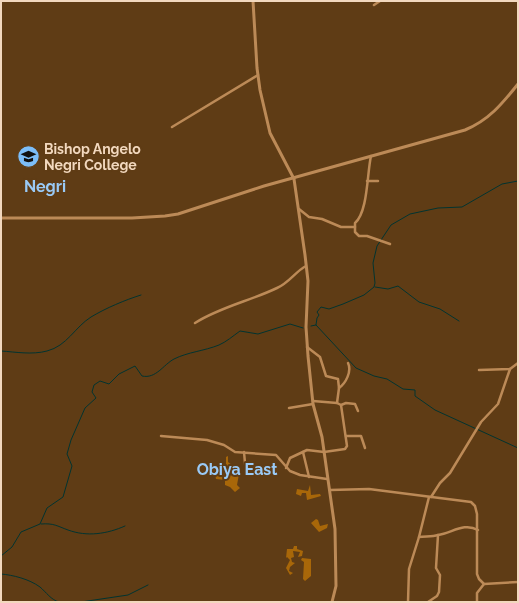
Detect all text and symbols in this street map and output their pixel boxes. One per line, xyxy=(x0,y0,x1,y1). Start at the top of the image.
place label: Bishop Angelo Negri College xyxy=(44,141,141,173)
school or university icon: Bishop Angelo Negri College xyxy=(15,144,41,170)
district label: Negri xyxy=(24,177,66,196)
district label: Obiya East xyxy=(197,460,277,479)

